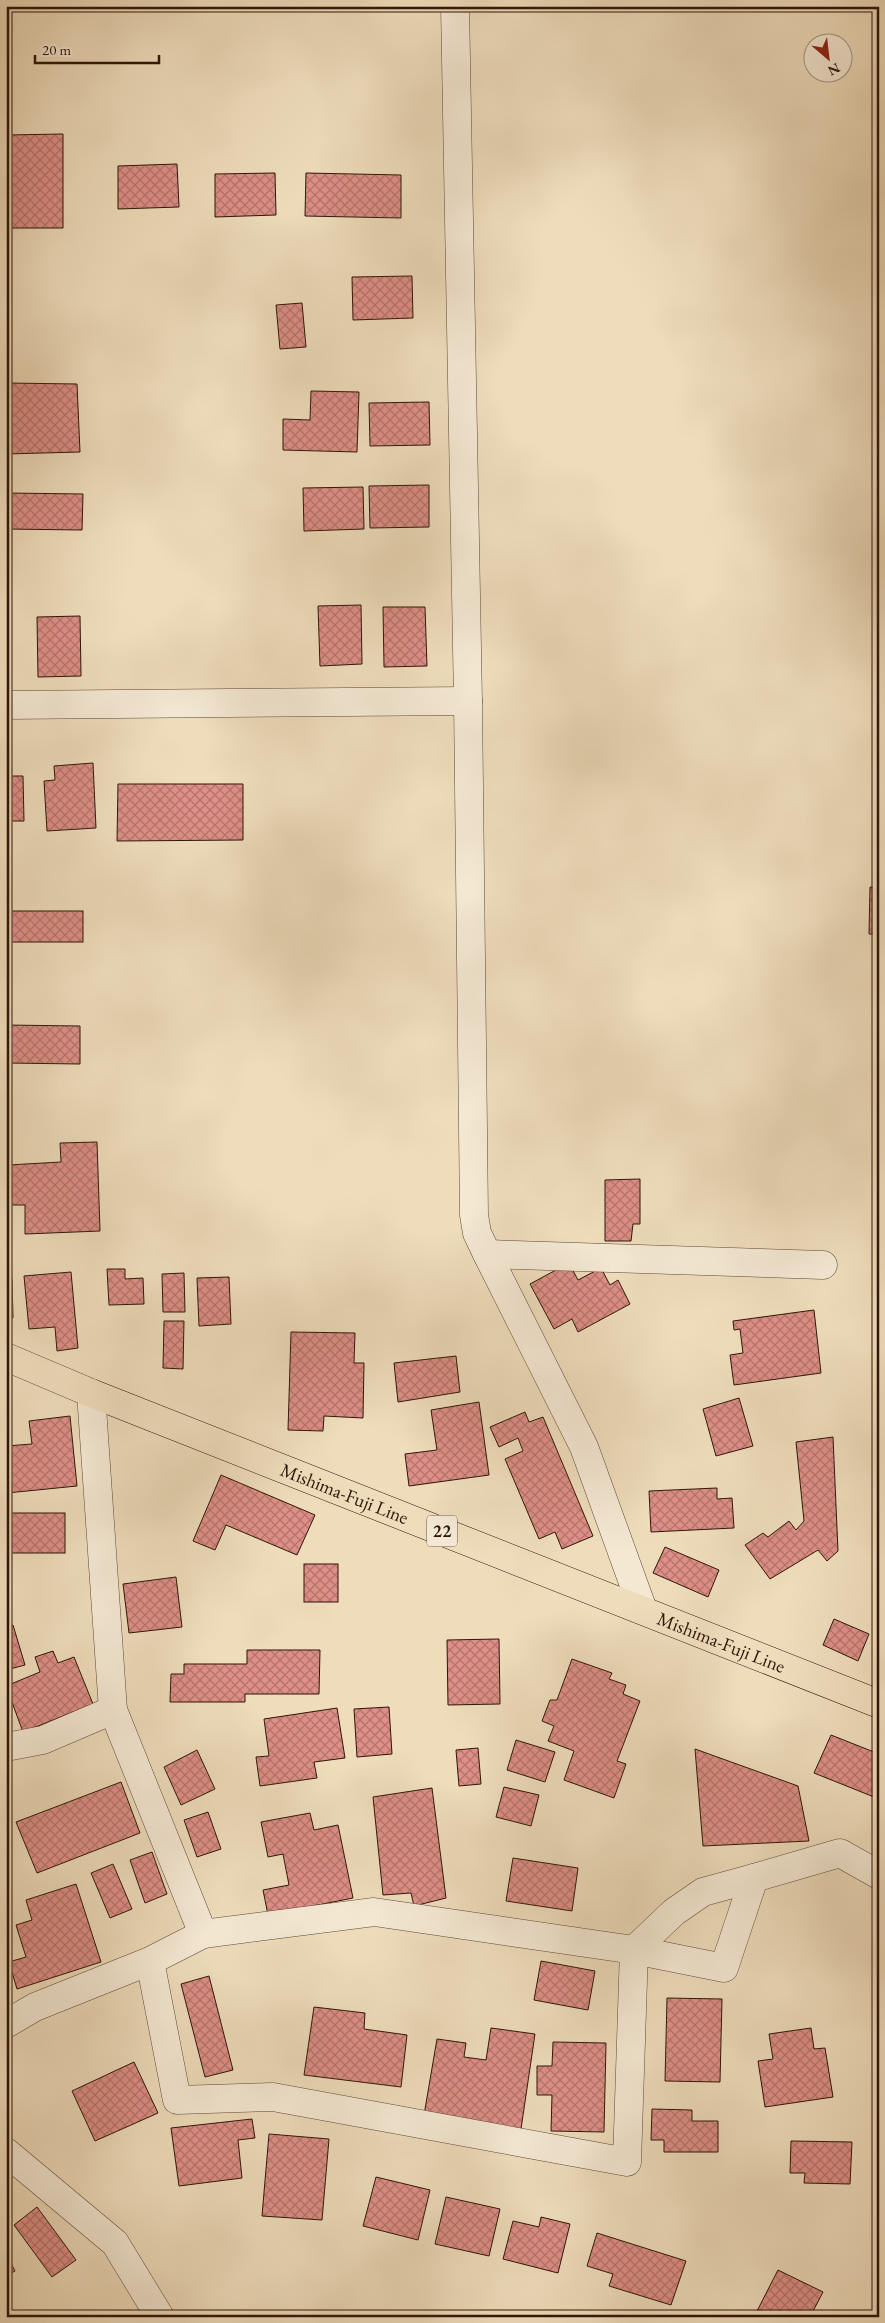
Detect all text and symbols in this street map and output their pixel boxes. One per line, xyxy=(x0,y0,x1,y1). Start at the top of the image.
scale bar xyxy=(35,32,159,64)
north arrow xyxy=(802,32,852,82)
text: 20 m xyxy=(42,40,71,59)
text: N xyxy=(824,59,843,80)
street label: Mishima-Fuji Line xyxy=(277,1457,412,1530)
road number: 22 xyxy=(427,1515,457,1546)
street label: Mishima-Fuji Line xyxy=(653,1606,789,1679)

